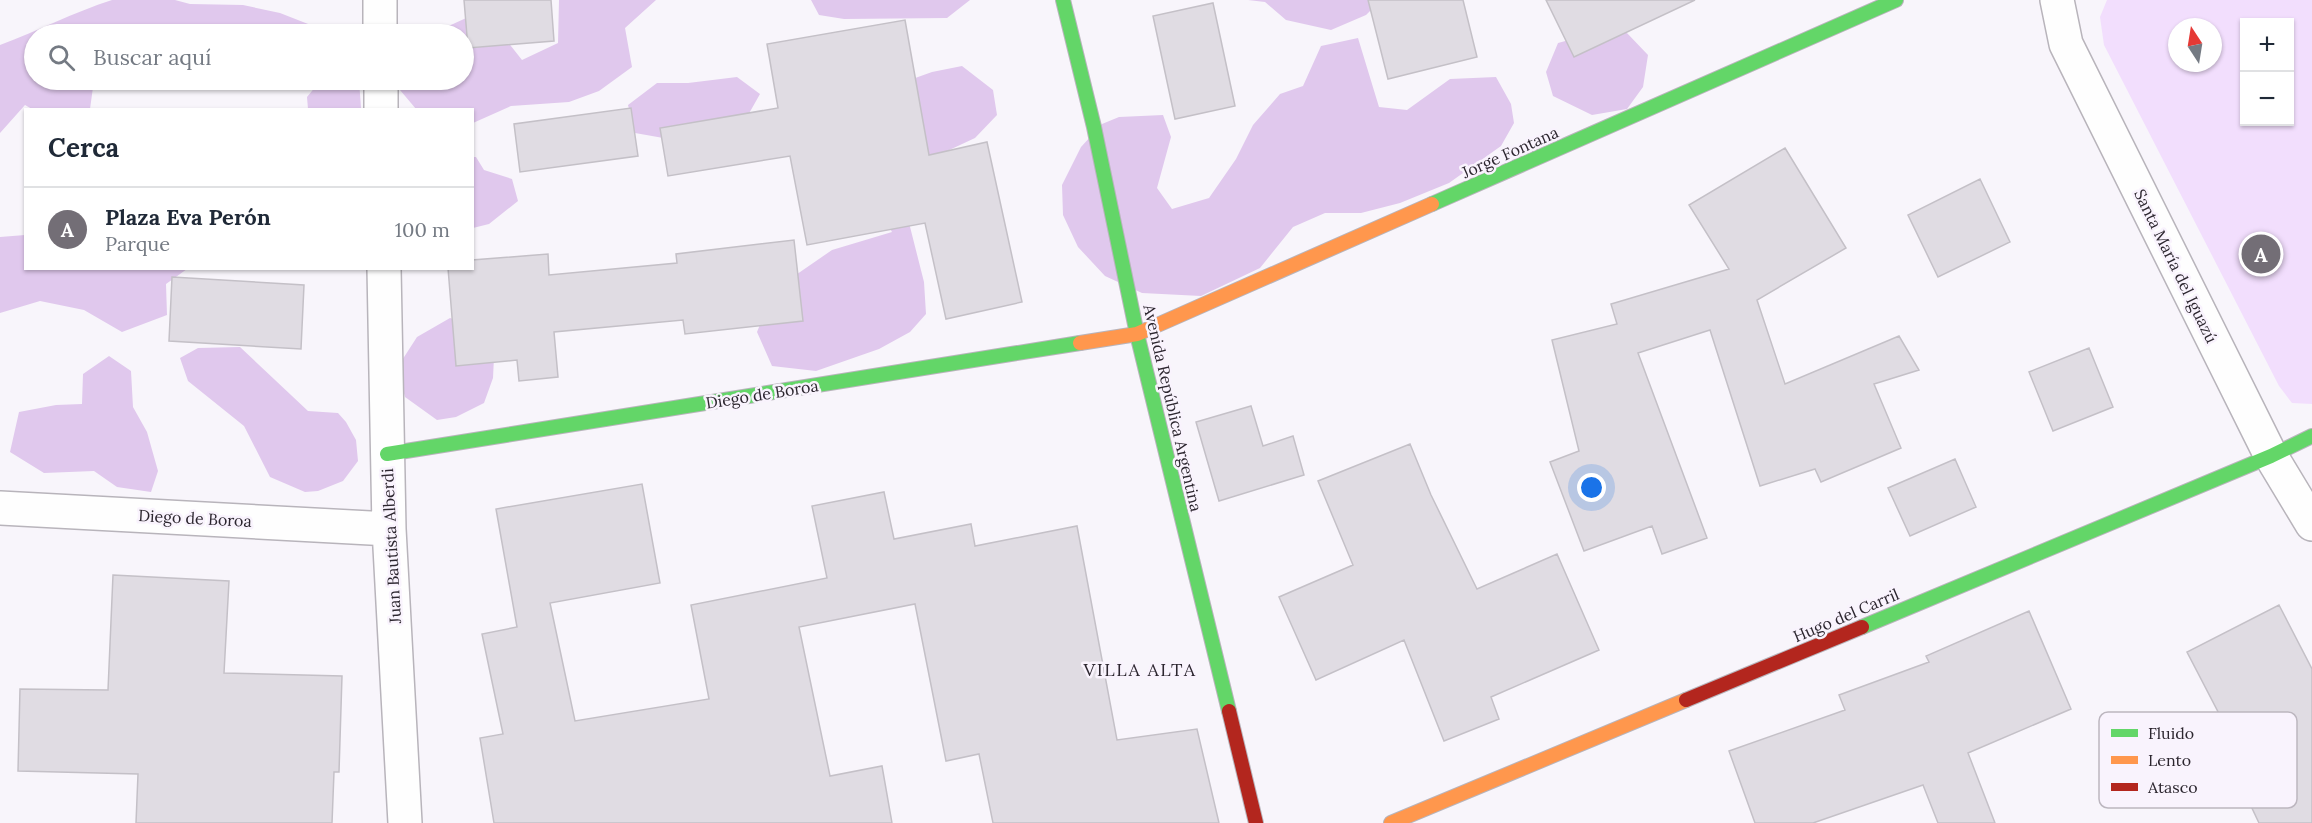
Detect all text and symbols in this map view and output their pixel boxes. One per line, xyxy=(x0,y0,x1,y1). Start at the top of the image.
north arrow xyxy=(2168,18,2222,72)
map controls xyxy=(2240,18,2294,126)
button: + xyxy=(2240,18,2294,72)
search box xyxy=(24,24,474,90)
icon: search xyxy=(45,41,78,74)
text: Buscar aquí xyxy=(93,43,211,71)
button: − xyxy=(2240,72,2294,126)
street label: Jorge Fontana xyxy=(1458,122,1561,183)
text: Cerca xyxy=(48,131,119,164)
street label: Santa María del Iguazú xyxy=(2130,186,2222,347)
text: Plaza Eva Perón xyxy=(105,203,271,231)
text: A xyxy=(61,217,74,242)
text: 100 m xyxy=(395,217,450,242)
text: Parque xyxy=(105,231,170,256)
pin: A xyxy=(2242,232,2280,276)
street label: Avenida República Argentina xyxy=(1139,302,1207,514)
street label: Diego de Boroa xyxy=(704,375,820,413)
street label: Juan Bautista Alberdi xyxy=(377,468,405,625)
your location xyxy=(1577,473,1606,502)
street label: Diego de Boroa xyxy=(138,505,252,531)
street label: Hugo del Carril xyxy=(1790,584,1902,646)
district label: VILLA ALTA xyxy=(1083,658,1196,681)
legend xyxy=(2099,712,2297,808)
text: Fluido xyxy=(2148,723,2194,743)
text: Lento xyxy=(2148,750,2191,770)
text: Atasco xyxy=(2147,777,2198,797)

